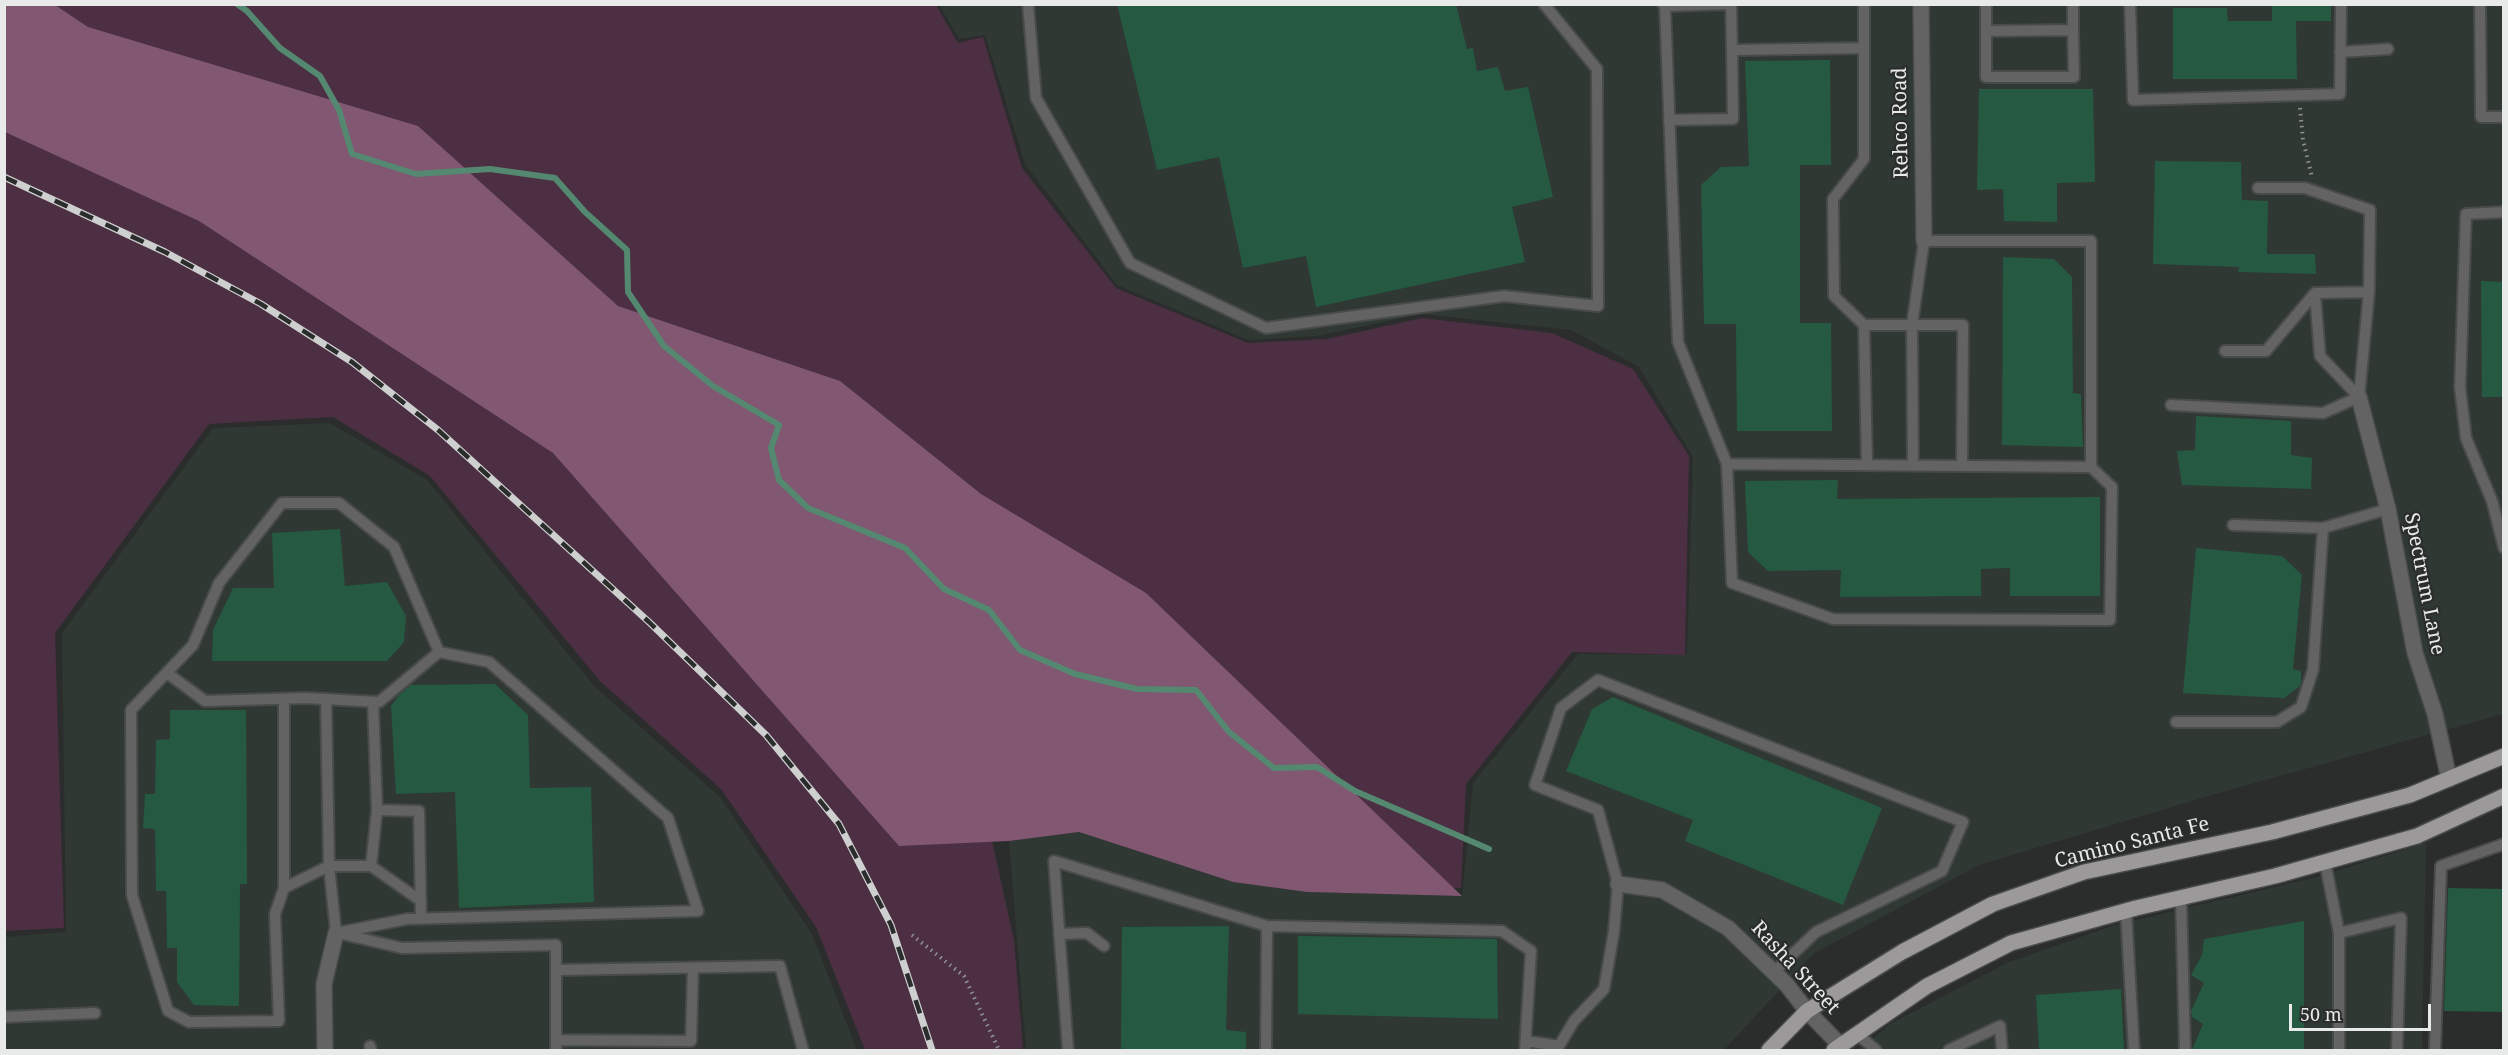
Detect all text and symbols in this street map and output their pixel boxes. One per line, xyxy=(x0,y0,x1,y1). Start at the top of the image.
street label: Rehco Road xyxy=(1888,67,1914,179)
street label: Spectrum Lane xyxy=(2398,511,2450,657)
street label: Camino Santa Fe xyxy=(2052,812,2212,874)
street label: Rasha Street xyxy=(1746,917,1844,1019)
scale bar xyxy=(2292,992,2434,1030)
text: 50 m xyxy=(2300,1002,2342,1026)

